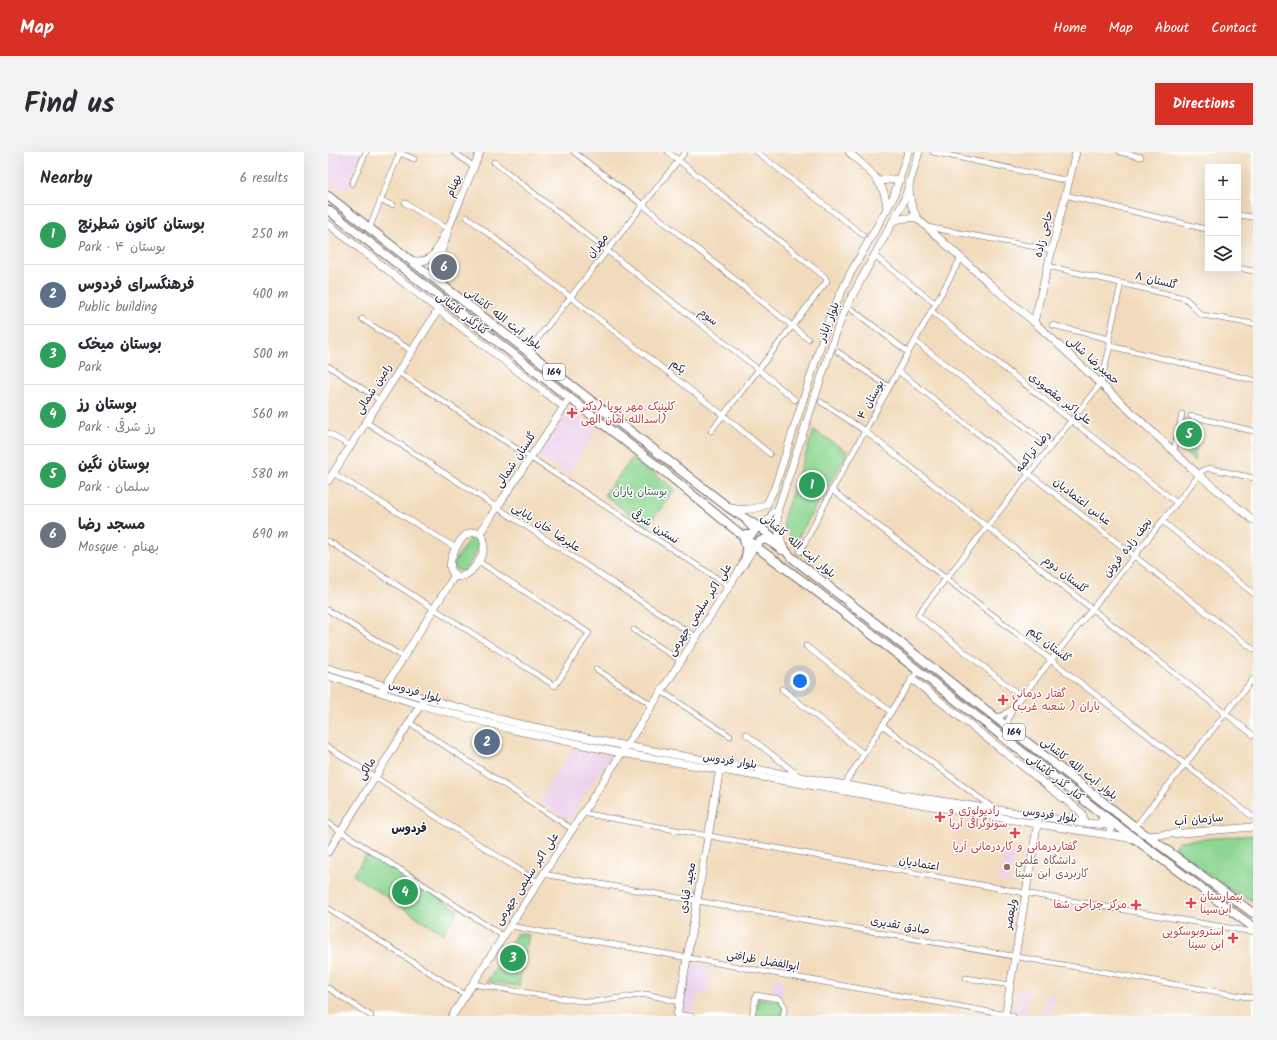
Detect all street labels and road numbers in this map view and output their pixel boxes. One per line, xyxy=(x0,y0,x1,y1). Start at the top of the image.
street label: بهنام xyxy=(441,172,467,200)
street label: حاجی زاده xyxy=(1029,209,1059,259)
street label: مهران xyxy=(583,230,613,262)
street label: گلستان ٨ xyxy=(1133,267,1179,295)
street label: بلوار آیت الله کاشانی xyxy=(461,283,545,355)
street label: کنارگذر کاشانی xyxy=(432,288,492,341)
street label: بلوار اباذر xyxy=(813,299,845,345)
street label: سوم xyxy=(694,303,722,331)
street label: حمیدرضا شالی xyxy=(1062,332,1124,390)
street label: یکم xyxy=(666,355,690,379)
street label: رامین شمالی xyxy=(351,360,397,418)
road number: 164 xyxy=(543,364,565,380)
street label: علی‌اکبر مقصودی xyxy=(1024,368,1096,430)
street label: بوستان ۴ xyxy=(853,377,889,423)
street label: رضا تراکمه xyxy=(1011,427,1055,477)
street label: گلستان شمالی xyxy=(491,428,542,492)
street label: عباس اعتمادیان xyxy=(1049,474,1115,531)
street label: علیرضا خان بابایی xyxy=(508,499,584,557)
street label: نسترن شرقی xyxy=(628,505,682,549)
street label: بلوار آیت الله کاشانی xyxy=(756,509,840,583)
street label: نجف زاده فروتن xyxy=(1099,514,1157,582)
street label: گلستان دوم xyxy=(1039,552,1092,599)
street label: علی اکبر سلیمی جهرمی xyxy=(663,560,737,660)
street label: گلستان یکم xyxy=(1023,622,1075,668)
street label: بلوار فردوس xyxy=(386,676,444,708)
road number: 164 xyxy=(1003,724,1025,740)
street label: بلوار آیت الله کاشانی xyxy=(1037,733,1121,805)
street label: بلوار فردوس xyxy=(702,748,758,774)
street label: کنار گذر کاشانی xyxy=(1022,750,1088,806)
street label: مالکی xyxy=(353,754,381,784)
street label: بلوار فردوس xyxy=(1022,802,1078,828)
street label: سازمان آب xyxy=(1174,809,1224,831)
street label: علی اکبر سلیمی جهرمی xyxy=(490,829,564,929)
street label: اعتمادیان xyxy=(898,852,940,876)
street label: مجید قبادی xyxy=(675,861,701,915)
street label: ولیعصر xyxy=(999,897,1023,932)
street label: صادق تقدیری xyxy=(869,912,931,940)
street label: ابوالفضل ظرافتی xyxy=(725,946,801,976)

